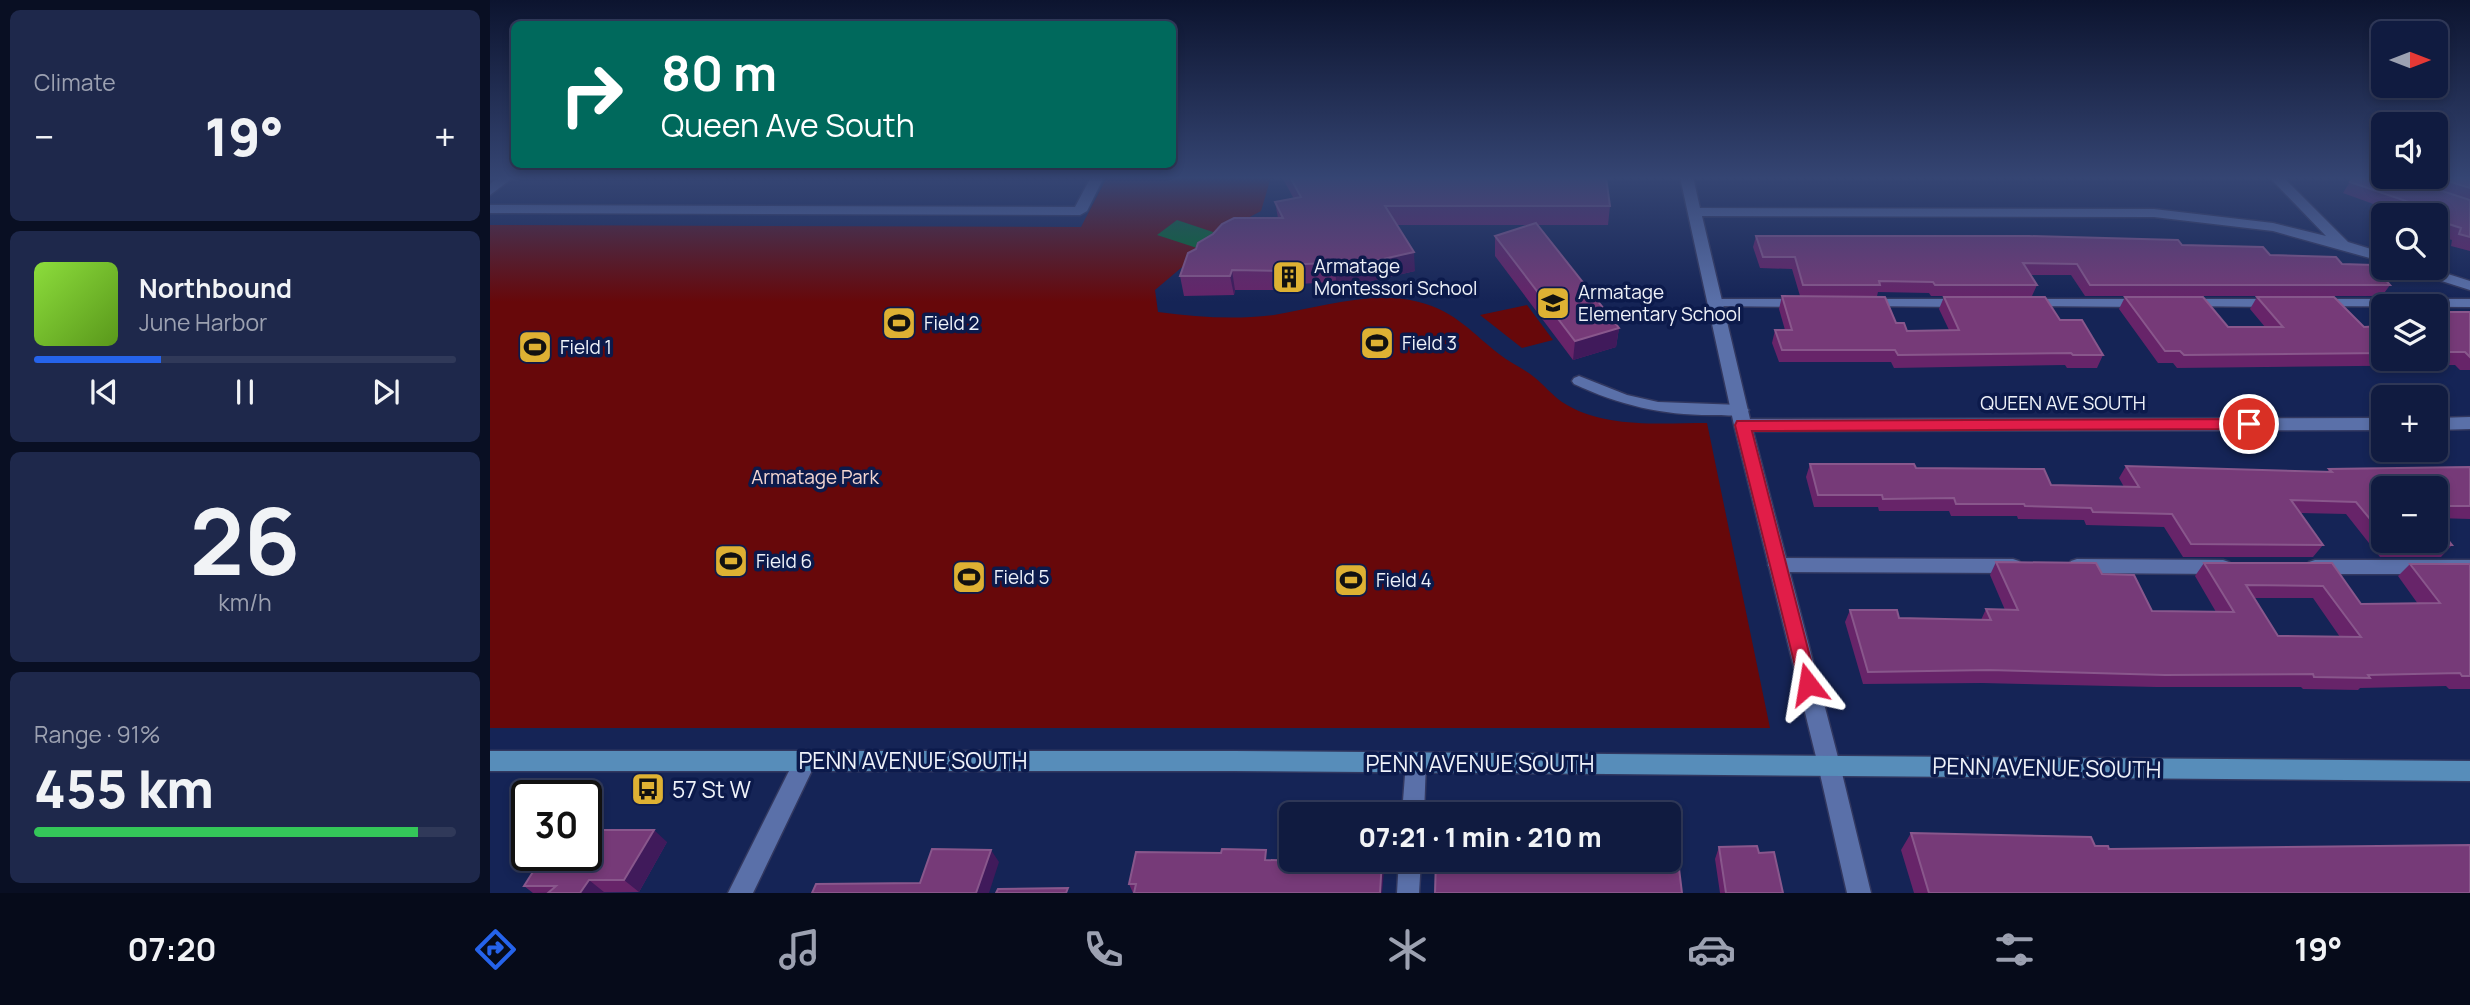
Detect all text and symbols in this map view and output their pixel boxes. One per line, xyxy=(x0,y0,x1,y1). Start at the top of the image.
north arrow xyxy=(2371,21,2448,98)
map controls xyxy=(2371,21,2448,553)
text: 80 m xyxy=(661,39,777,106)
icon: right xyxy=(546,49,637,140)
text: Climate xyxy=(34,66,116,98)
text: 19° xyxy=(205,101,284,172)
text: Queen Ave South xyxy=(661,103,915,147)
text: − xyxy=(34,110,55,162)
text: + xyxy=(434,110,456,162)
button: sound xyxy=(2371,112,2448,189)
button: search xyxy=(2371,203,2448,280)
place label: Armatage Montessori School xyxy=(1314,253,1478,301)
building icon: Armatage Montessori School xyxy=(1270,258,1308,296)
text: Northbound xyxy=(139,270,292,306)
place label: Armatage Elementary School xyxy=(1578,279,1741,327)
school or university icon: Armatage Elementary School xyxy=(1534,284,1572,322)
button: layers xyxy=(2371,294,2448,371)
sports icon: Field 2 xyxy=(880,304,918,342)
text: June Harbor xyxy=(139,306,267,338)
place label: Field 2 xyxy=(924,310,979,336)
sports icon: Field 3 xyxy=(1358,324,1396,362)
sports icon: Field 1 xyxy=(516,328,554,366)
place label: Field 3 xyxy=(1402,330,1457,356)
place label: Field 1 xyxy=(560,334,612,360)
icon: previous xyxy=(85,373,123,411)
icon: pause xyxy=(226,373,264,411)
icon: next xyxy=(367,373,405,411)
button: + xyxy=(2371,385,2448,462)
street label: QUEEN AVE SOUTH xyxy=(1980,390,2146,416)
pin xyxy=(2219,394,2279,454)
icon: arrive xyxy=(2230,405,2268,443)
park label: Armatage Park xyxy=(751,464,879,490)
button: − xyxy=(2371,476,2448,553)
text: 26 xyxy=(190,478,300,602)
sports icon: Field 6 xyxy=(712,542,750,580)
place label: Field 6 xyxy=(756,548,812,574)
sports icon: Field 5 xyxy=(950,558,988,596)
sports icon: Field 4 xyxy=(1332,561,1370,599)
place label: Field 5 xyxy=(994,564,1050,590)
place label: Field 4 xyxy=(1376,567,1432,593)
text: km/h xyxy=(218,586,272,618)
position arrow xyxy=(1771,647,1845,721)
text: Range · 91% xyxy=(34,718,160,750)
street label: PENN AVENUE SOUTH xyxy=(798,744,1028,776)
street label: PENN AVENUE SOUTH xyxy=(1365,747,1595,779)
street label: PENN AVENUE SOUTH xyxy=(1932,749,2162,785)
text: 455 km xyxy=(34,753,214,824)
bus stop icon: 57 St W xyxy=(629,770,667,808)
place label: 57 St W xyxy=(672,773,751,805)
speed limit sign: 30 xyxy=(511,780,602,871)
text: 07:21 · 1 min · 210 m xyxy=(1359,819,1601,855)
icon: directions xyxy=(471,925,520,974)
icon: music xyxy=(775,925,824,974)
icon: phone xyxy=(1079,925,1128,974)
icon: climate xyxy=(1383,925,1432,974)
icon: car xyxy=(1687,925,1736,974)
icon: filters xyxy=(1990,925,2039,974)
text: 07:20 xyxy=(127,927,217,971)
text: 19° xyxy=(2294,927,2342,971)

